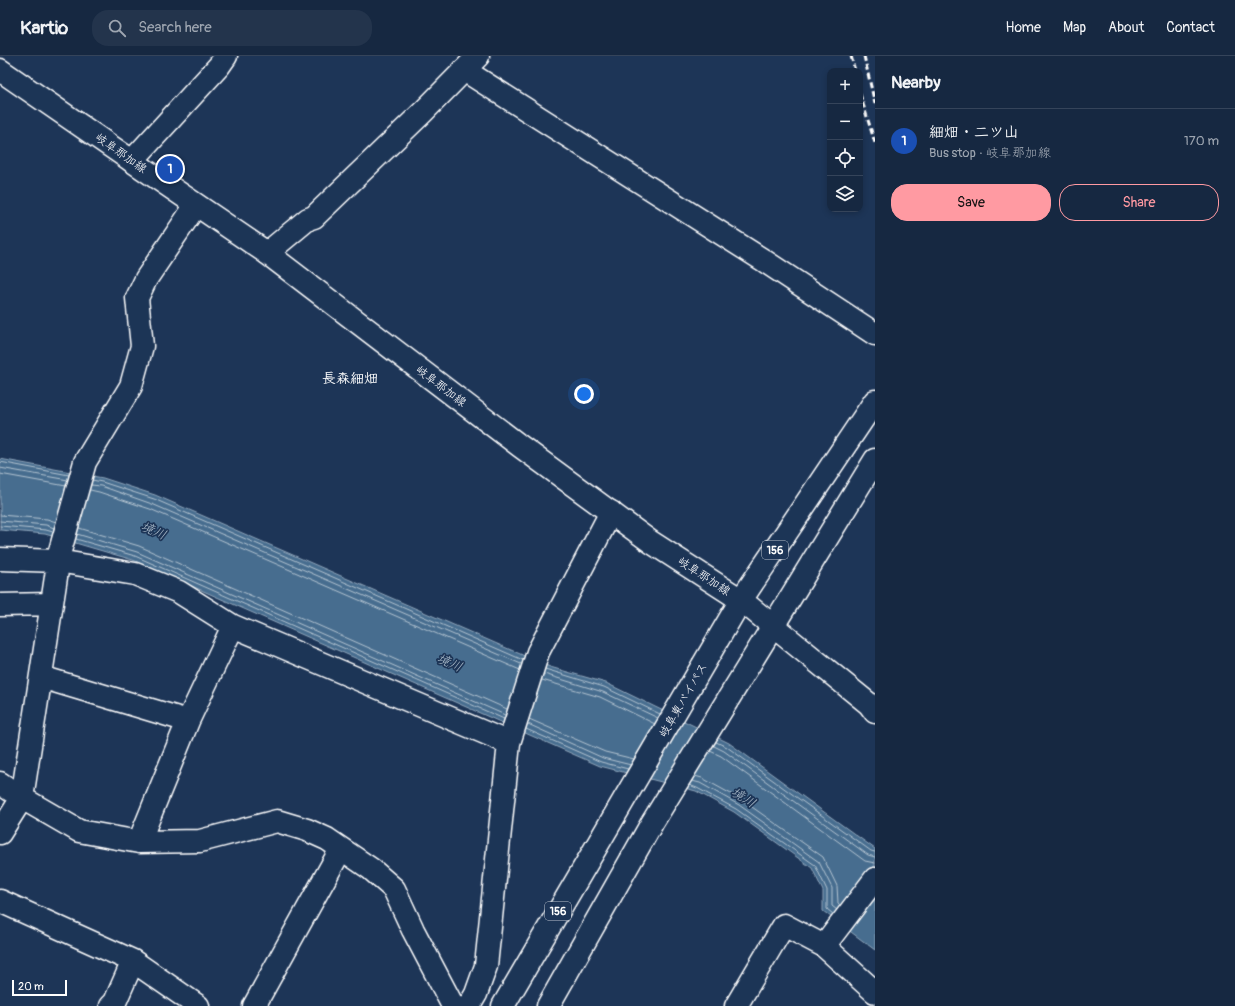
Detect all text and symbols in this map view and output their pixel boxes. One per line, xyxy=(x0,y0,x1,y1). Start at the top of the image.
search box xyxy=(92,10,372,46)
text: Kartio xyxy=(20,16,68,40)
icon: search xyxy=(106,17,128,39)
text: Search here xyxy=(138,18,212,37)
text: Home xyxy=(1006,19,1041,36)
text: Map xyxy=(1063,19,1086,36)
text: About xyxy=(1108,19,1144,36)
text: Contact xyxy=(1166,19,1215,36)
map controls xyxy=(827,68,863,212)
button: + xyxy=(827,68,863,104)
text: Nearby xyxy=(891,72,940,93)
button: − xyxy=(827,104,863,140)
text: 細畑・二ツ山 xyxy=(929,123,1019,142)
street label: 岐阜那加線 xyxy=(92,130,150,177)
text: 1 xyxy=(901,133,907,149)
text: 170 m xyxy=(1184,133,1219,149)
button: locate xyxy=(827,140,863,176)
text: Bus stop · 岐阜那加線 xyxy=(929,145,1051,161)
pin: 1 xyxy=(157,154,183,184)
button: layers xyxy=(827,176,863,212)
button: Save xyxy=(891,184,1051,221)
button: Share xyxy=(1059,184,1219,221)
street label: 岐阜那加線 xyxy=(412,362,469,410)
district label: 長森細畑 xyxy=(322,370,378,387)
your location xyxy=(574,384,594,404)
water label: 境川 xyxy=(138,518,169,544)
road number: 156 xyxy=(762,541,788,559)
street label: 岐阜那加線 xyxy=(674,554,733,599)
water label: 境川 xyxy=(434,650,465,676)
street label: 岐阜東バイパス xyxy=(656,660,711,740)
water label: 境川 xyxy=(728,784,759,812)
road number: 156 xyxy=(545,902,571,920)
scale bar xyxy=(12,978,67,997)
text: 20 m xyxy=(18,980,44,993)

